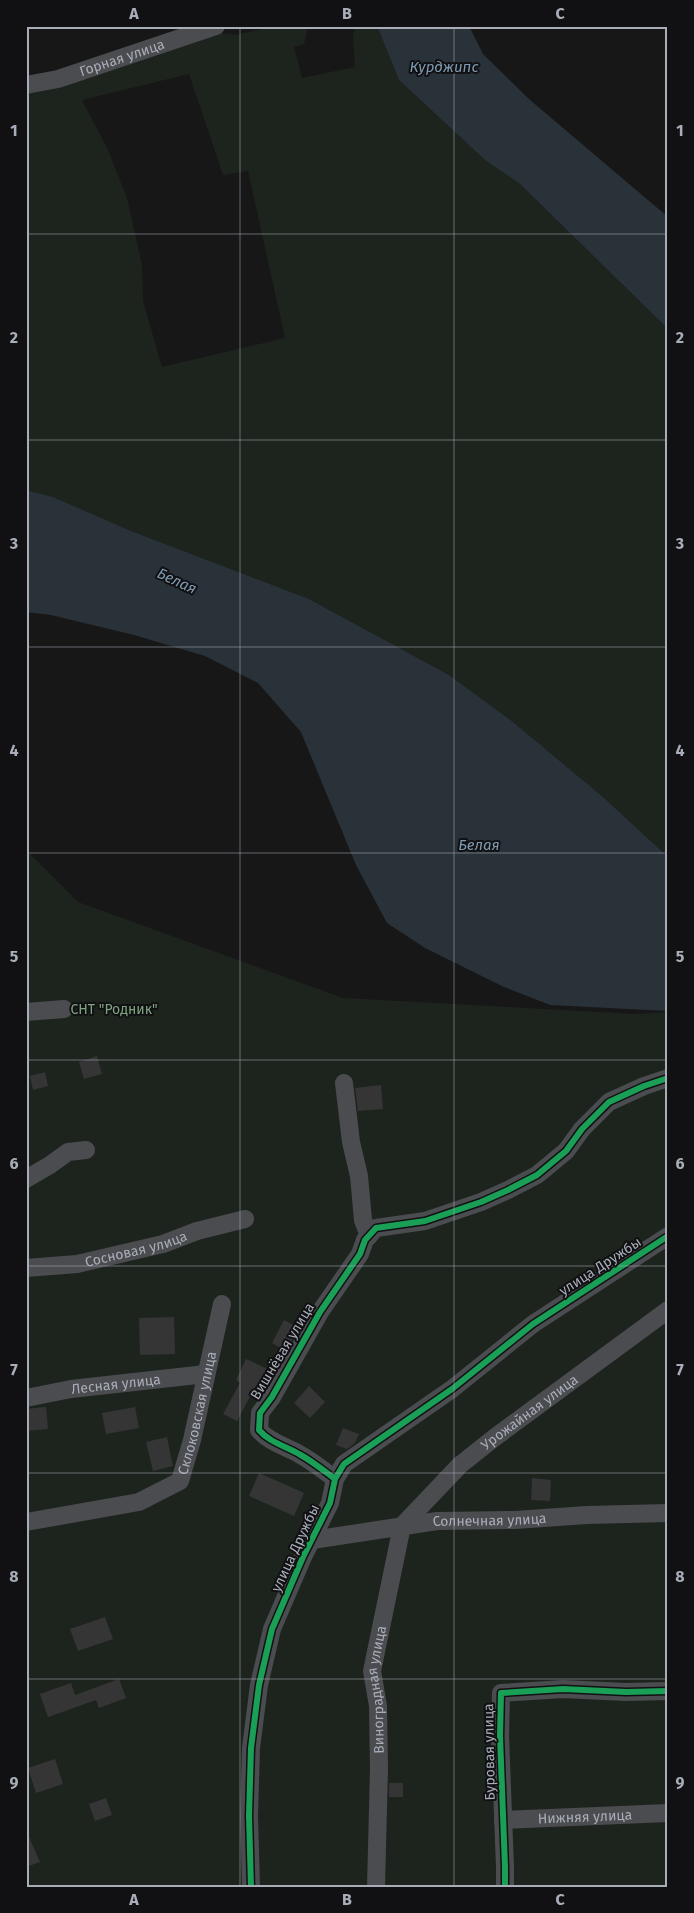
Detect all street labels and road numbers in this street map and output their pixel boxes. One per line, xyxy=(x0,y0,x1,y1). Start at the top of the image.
street label: Горная улица xyxy=(77,36,167,80)
street label: Сосновая улица xyxy=(83,1228,190,1271)
street label: улица Дружбы xyxy=(556,1233,645,1299)
street label: Вишнёвая улица xyxy=(247,1300,318,1403)
street label: Склоковская улица xyxy=(174,1350,220,1477)
street label: Лесная улица xyxy=(70,1371,162,1398)
street label: Урожайная улица xyxy=(478,1371,581,1454)
street label: улица Дружбы xyxy=(268,1502,323,1595)
street label: Солнечная улица xyxy=(432,1510,547,1531)
street label: Виноградная улица xyxy=(364,1624,390,1754)
street label: Буровая улица xyxy=(480,1703,499,1801)
street label: Нижняя улица xyxy=(537,1807,633,1828)

